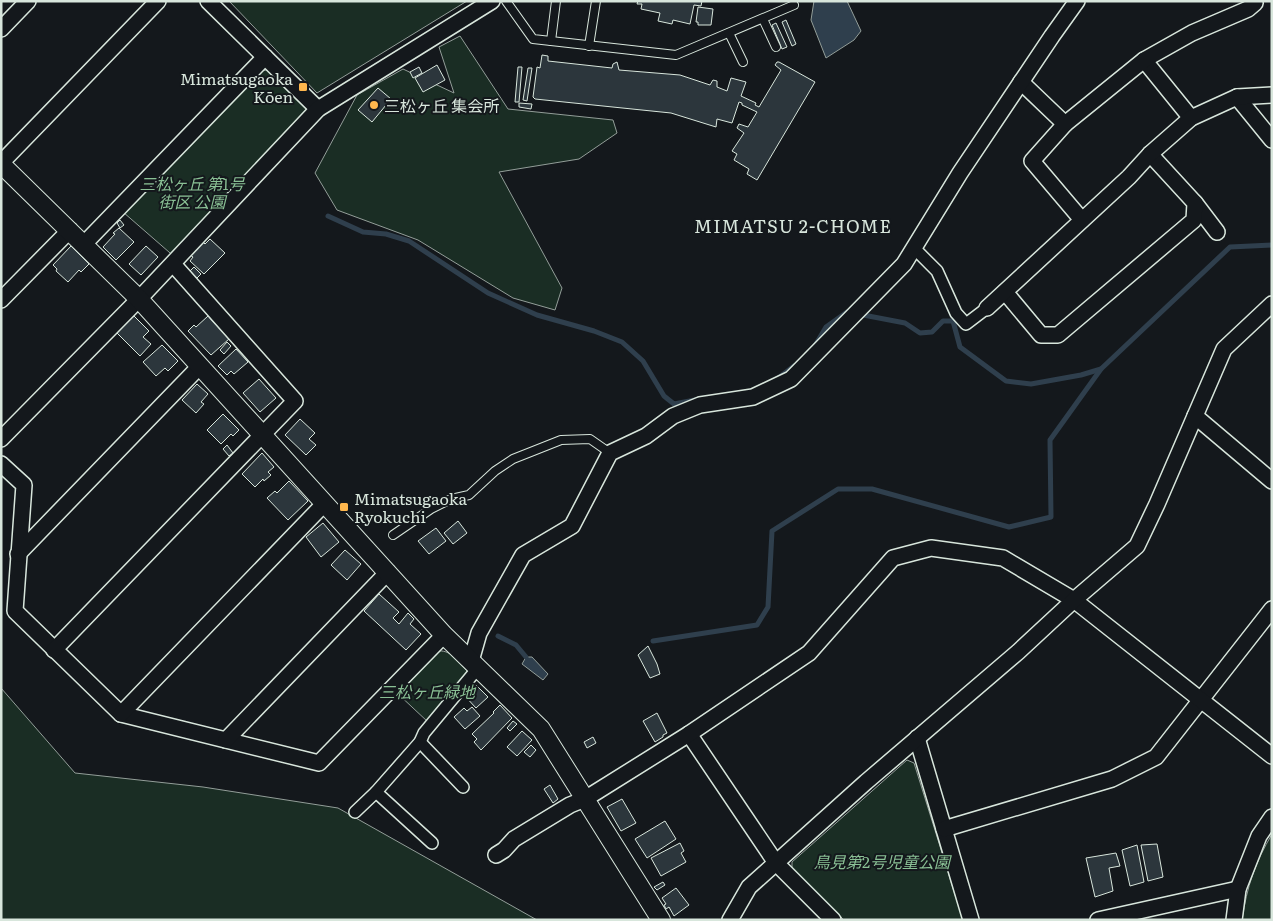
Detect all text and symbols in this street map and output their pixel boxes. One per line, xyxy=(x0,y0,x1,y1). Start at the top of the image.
place label: Mimatsugaoka Kōen xyxy=(180,66,293,108)
marker: Mimatsugaoka Kōen xyxy=(297,81,309,93)
place label: 三松ヶ丘 集会所 xyxy=(384,93,499,117)
marker: 三松ヶ丘 集会所 xyxy=(368,99,380,111)
park label: 三松ヶ丘 第1号 街区 公園 xyxy=(139,171,246,213)
district label: MIMATSU 2-CHOME xyxy=(694,212,892,239)
place label: Mimatsugaoka Ryokuchi xyxy=(354,486,467,528)
marker: Mimatsugaoka Ryokuchi xyxy=(338,501,350,513)
park label: 三松ヶ丘緑地 xyxy=(379,679,477,703)
park label: 鳥見第2号児童公園 xyxy=(814,849,952,873)

